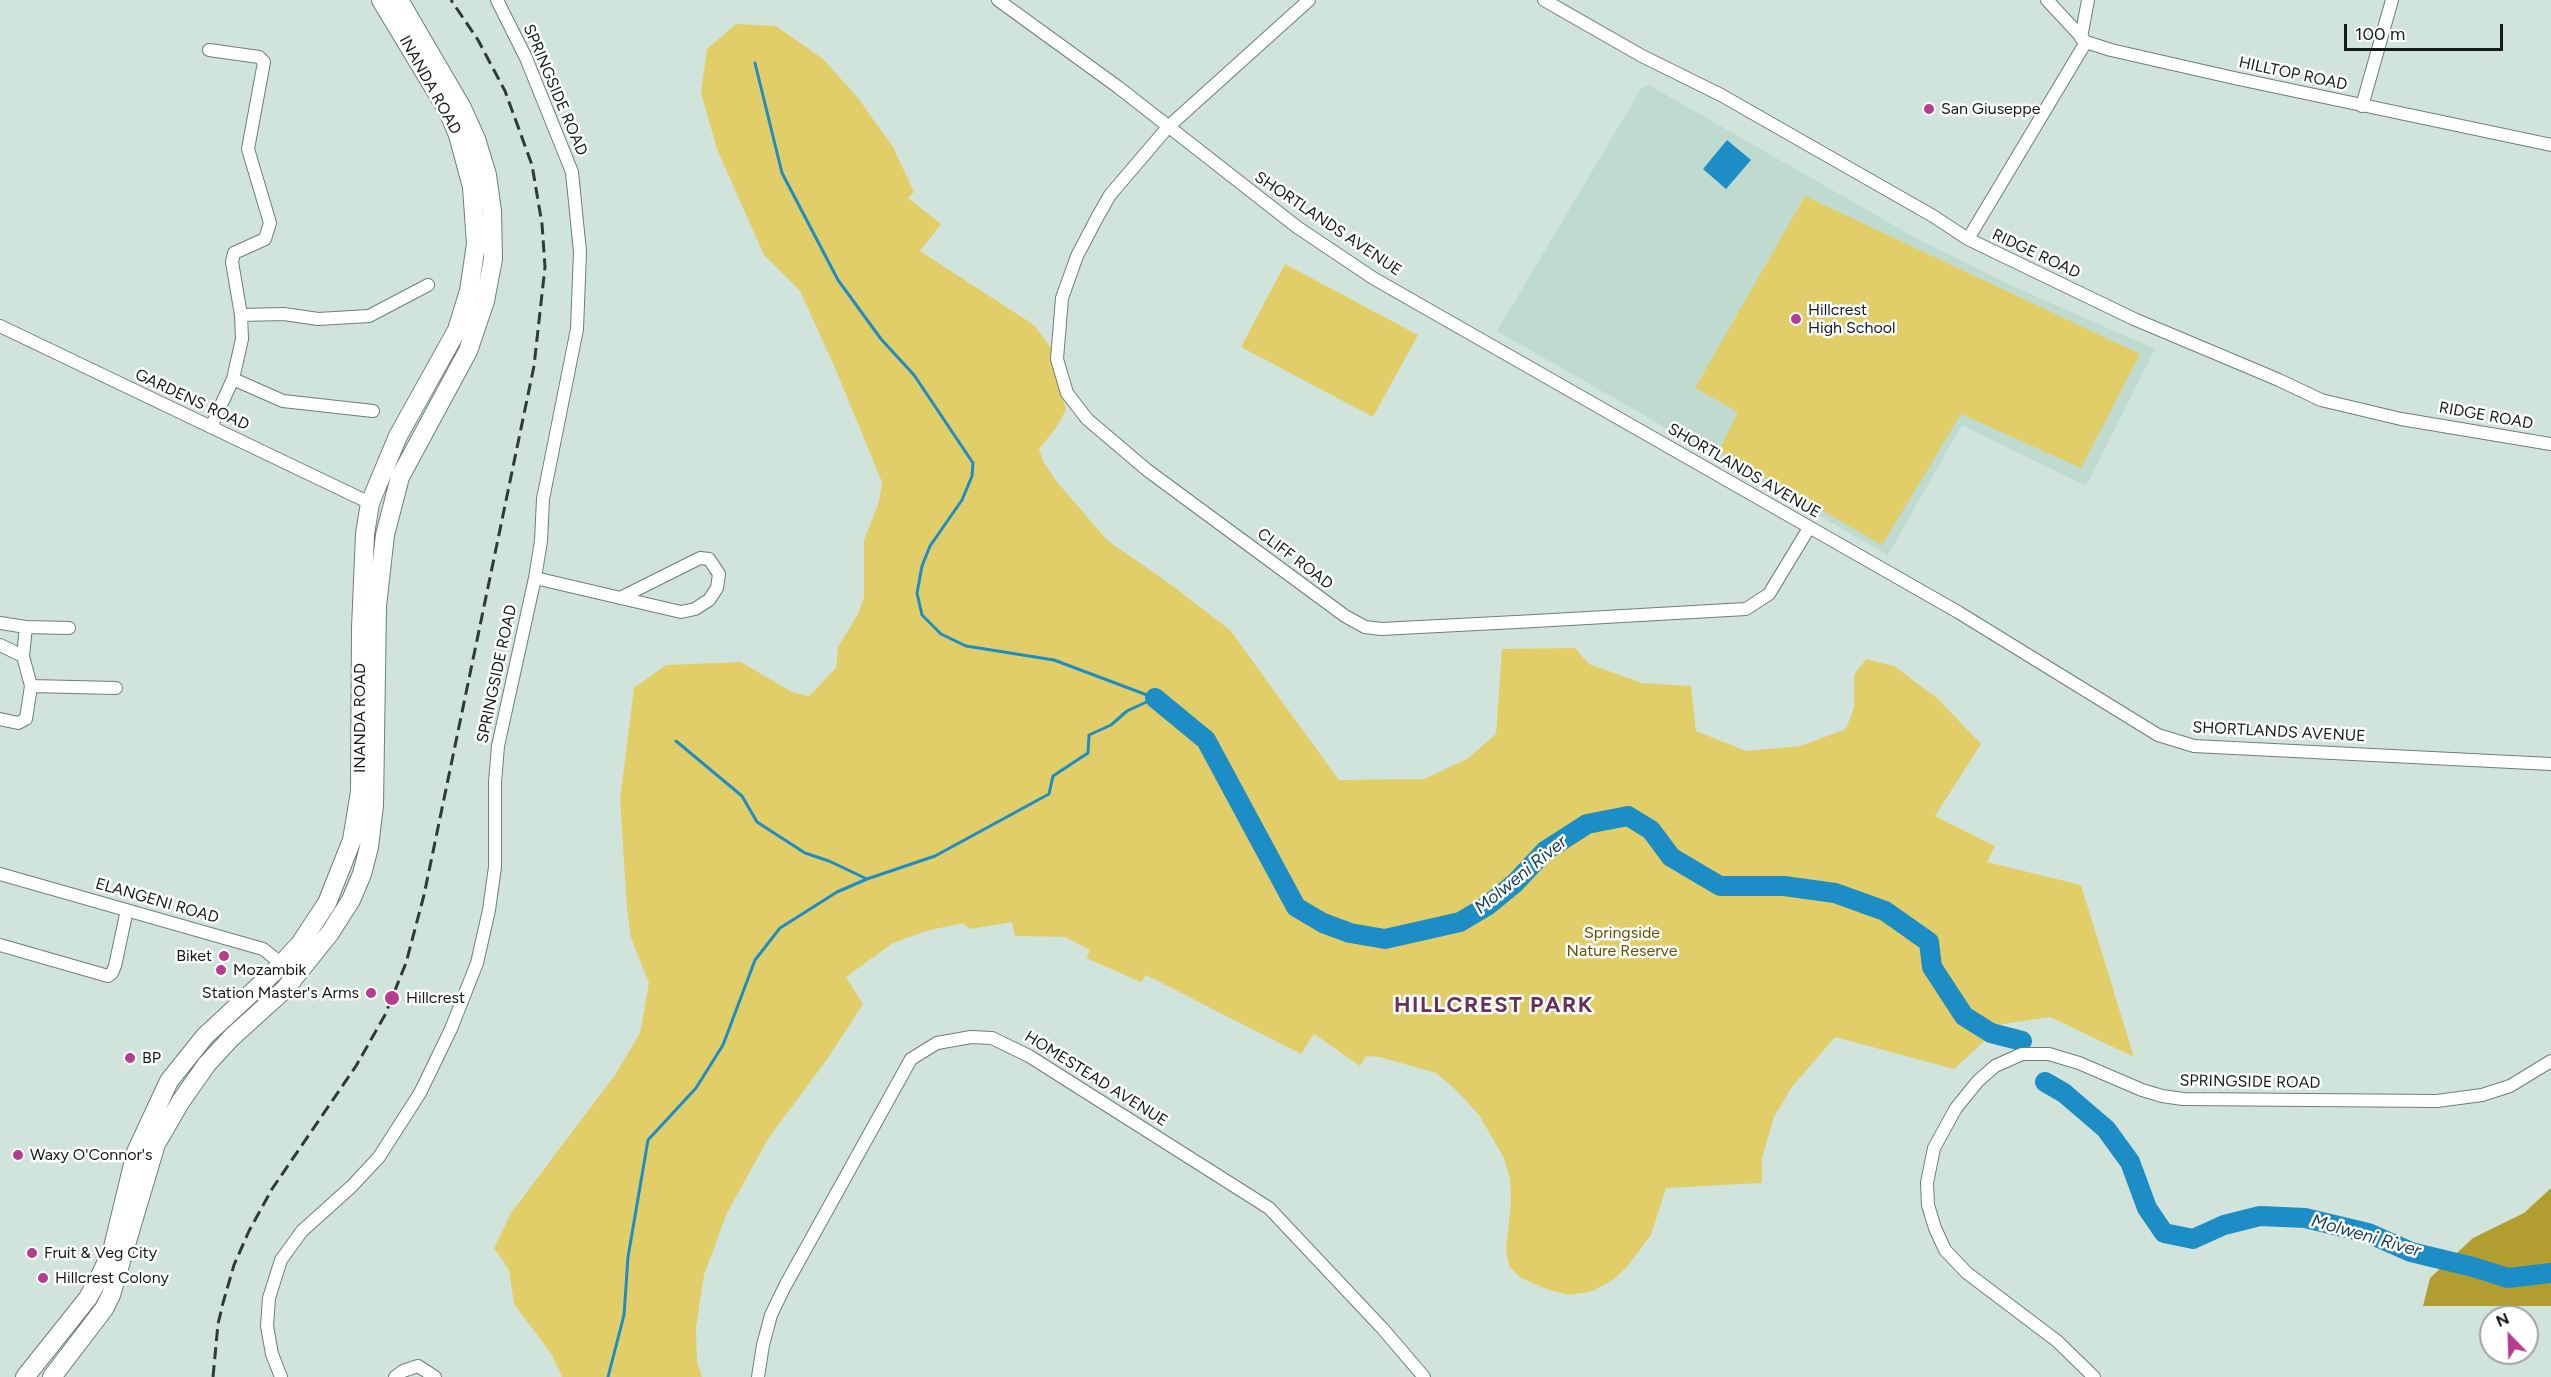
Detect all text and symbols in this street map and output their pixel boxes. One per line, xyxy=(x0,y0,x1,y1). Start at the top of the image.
scale bar xyxy=(2347,12,2506,50)
street label: SPRINGSIDE ROAD xyxy=(519,21,591,159)
text: 100 m xyxy=(2355,23,2405,45)
street label: INANDA ROAD xyxy=(395,32,465,138)
street label: HILLTOP ROAD xyxy=(2237,53,2349,95)
place label: San Giuseppe xyxy=(1941,99,2041,119)
marker: San Giuseppe xyxy=(1922,102,1936,116)
street label: SHORTLANDS AVENUE xyxy=(1251,168,1405,280)
street label: RIDGE ROAD xyxy=(1989,225,2083,283)
place label: Hillcrest High School xyxy=(1808,300,1895,338)
marker: Hillcrest High School xyxy=(1789,312,1803,326)
street label: GARDENS ROAD xyxy=(132,365,252,435)
street label: RIDGE ROAD xyxy=(2437,398,2535,434)
street label: SHORTLANDS AVENUE xyxy=(1664,419,1824,523)
street label: CLIFF ROAD xyxy=(1253,524,1337,594)
street label: SPRINGSIDE ROAD xyxy=(473,603,521,745)
street label: INANDA ROAD xyxy=(350,663,370,773)
street label: SHORTLANDS AVENUE xyxy=(2192,718,2366,746)
water label: Molweni River xyxy=(1470,831,1572,919)
street label: ELANGENI ROAD xyxy=(93,874,221,928)
park label: Springside Nature Reserve xyxy=(1567,923,1677,961)
place label: Biket xyxy=(176,946,212,966)
marker: Biket xyxy=(217,949,231,963)
place label: Mozambik xyxy=(233,960,306,980)
marker: Mozambik xyxy=(214,963,228,977)
place label: Station Master's Arms xyxy=(202,983,359,1003)
marker: Station Master's Arms xyxy=(364,986,378,1000)
place label: Hillcrest xyxy=(406,988,465,1008)
marker: Hillcrest xyxy=(383,989,401,1007)
district label: HILLCREST PARK xyxy=(1394,993,1594,1019)
street label: HOMESTEAD AVENUE xyxy=(1021,1027,1171,1131)
place label: BP xyxy=(142,1048,161,1068)
marker: BP xyxy=(123,1051,137,1065)
street label: SPRINGSIDE ROAD xyxy=(2179,1071,2321,1093)
place label: Waxy O'Connor's xyxy=(30,1145,152,1165)
marker: Waxy O'Connor's xyxy=(11,1148,25,1162)
water label: Molweni River xyxy=(2309,1210,2423,1262)
place label: Fruit & Veg City xyxy=(44,1243,157,1263)
marker: Fruit & Veg City xyxy=(25,1246,39,1260)
place label: Hillcrest Colony xyxy=(55,1268,169,1288)
marker: Hillcrest Colony xyxy=(36,1271,50,1285)
north arrow xyxy=(2479,1305,2539,1365)
text: N xyxy=(2493,1309,2512,1331)

